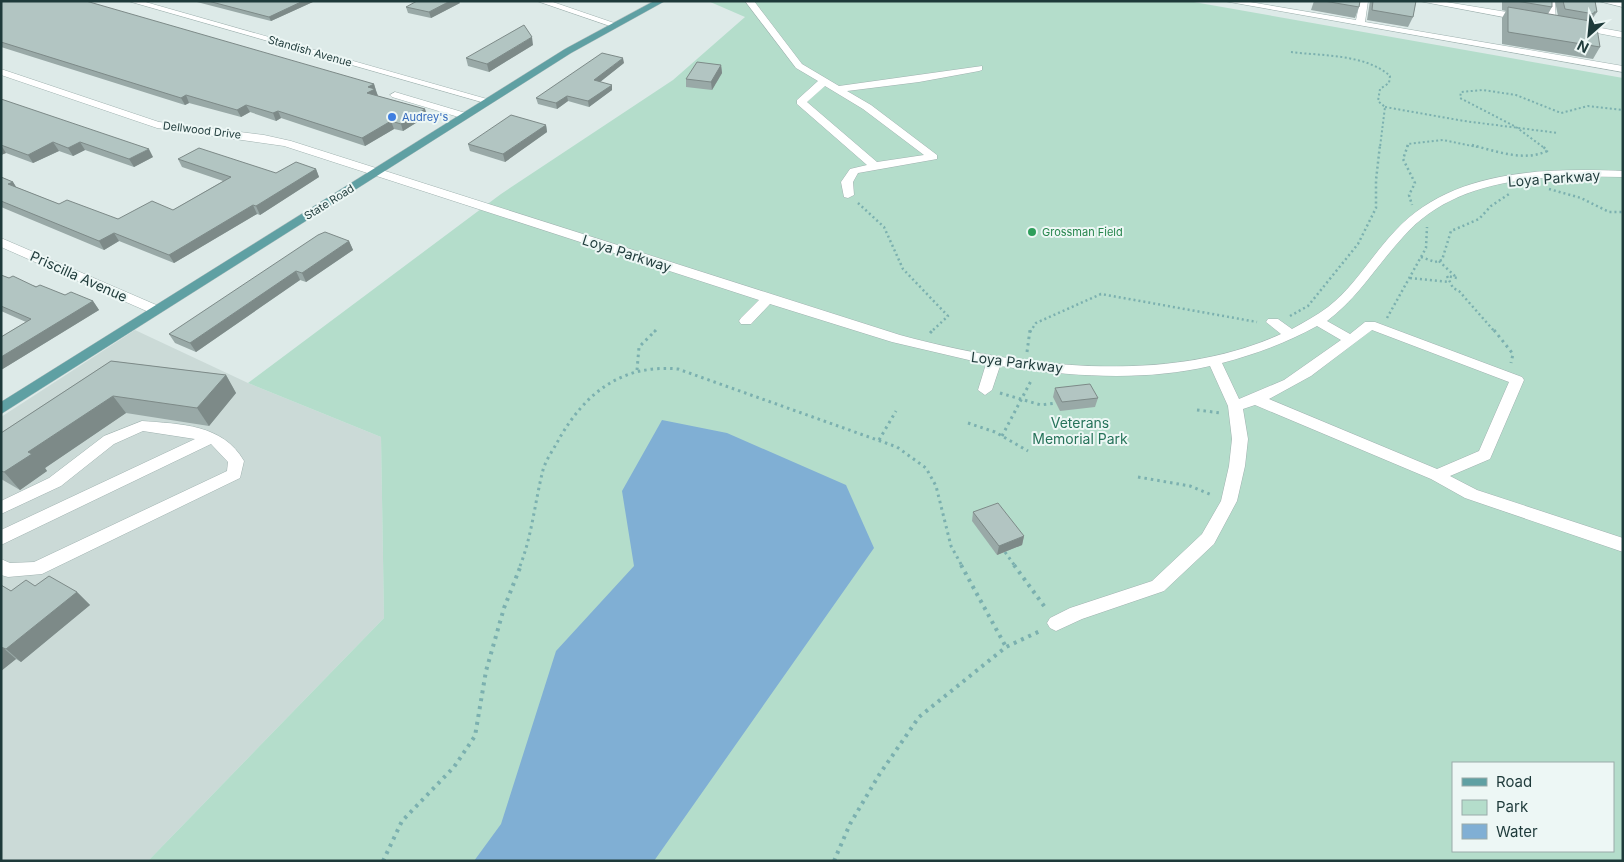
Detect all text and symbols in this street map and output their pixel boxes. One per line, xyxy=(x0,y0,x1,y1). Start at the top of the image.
north arrow xyxy=(1564,10,1614,60)
street label: Standish Avenue xyxy=(266,32,354,70)
text: N xyxy=(1574,37,1591,57)
place label: Audrey's xyxy=(402,110,448,124)
marker: Audrey's xyxy=(386,111,398,123)
street label: Dellwood Drive xyxy=(162,118,242,142)
street label: Loya Parkway xyxy=(1507,166,1601,190)
street label: State Road xyxy=(301,181,357,223)
place label: Grossman Field xyxy=(1042,225,1123,239)
marker: Grossman Field xyxy=(1026,226,1038,238)
street label: Loya Parkway xyxy=(580,231,674,275)
street label: Priscilla Avenue xyxy=(28,247,130,305)
street label: Loya Parkway xyxy=(970,348,1064,376)
park label: Veterans Memorial Park xyxy=(1032,414,1128,447)
legend xyxy=(1452,762,1614,852)
text: Road xyxy=(1496,772,1532,791)
text: Park xyxy=(1496,797,1529,816)
text: Water xyxy=(1496,822,1538,841)

